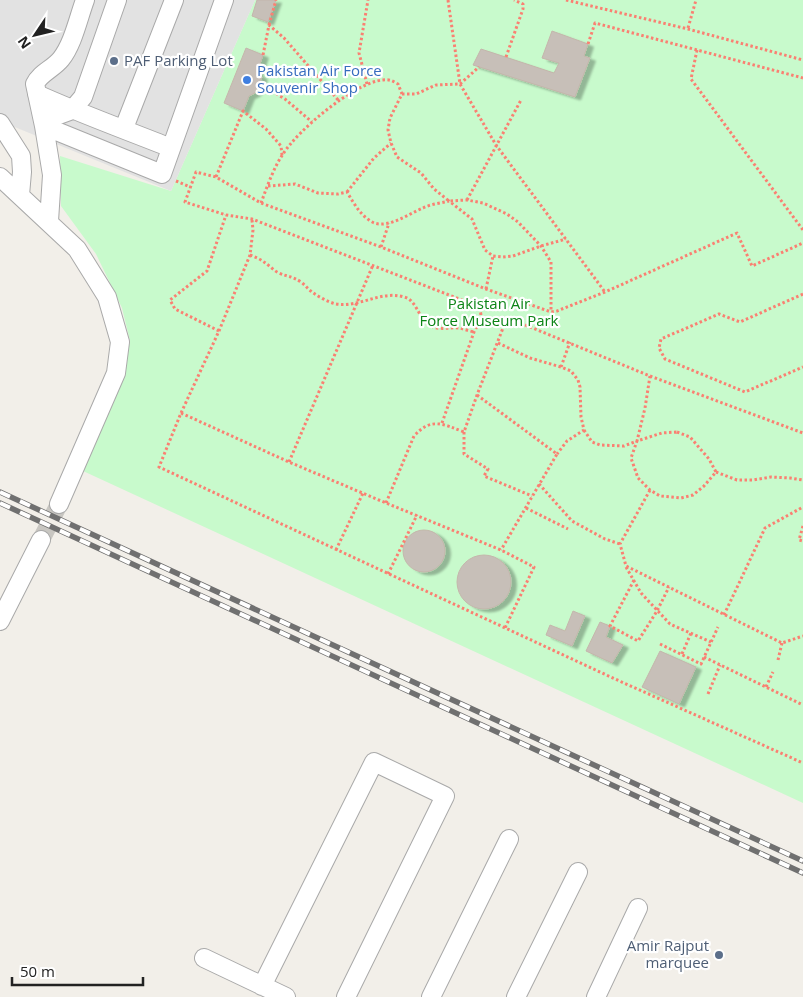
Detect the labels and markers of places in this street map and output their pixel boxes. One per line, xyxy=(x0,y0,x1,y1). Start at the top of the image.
place label: PAF Parking Lot xyxy=(124,50,233,70)
marker: PAF Parking Lot xyxy=(108,55,120,67)
place label: Pakistan Air Force Souvenir Shop xyxy=(257,60,382,97)
marker: Pakistan Air Force Souvenir Shop xyxy=(241,74,253,86)
place label: Amir Rajput marquee xyxy=(627,935,709,972)
marker: Amir Rajput marquee xyxy=(713,949,725,961)

